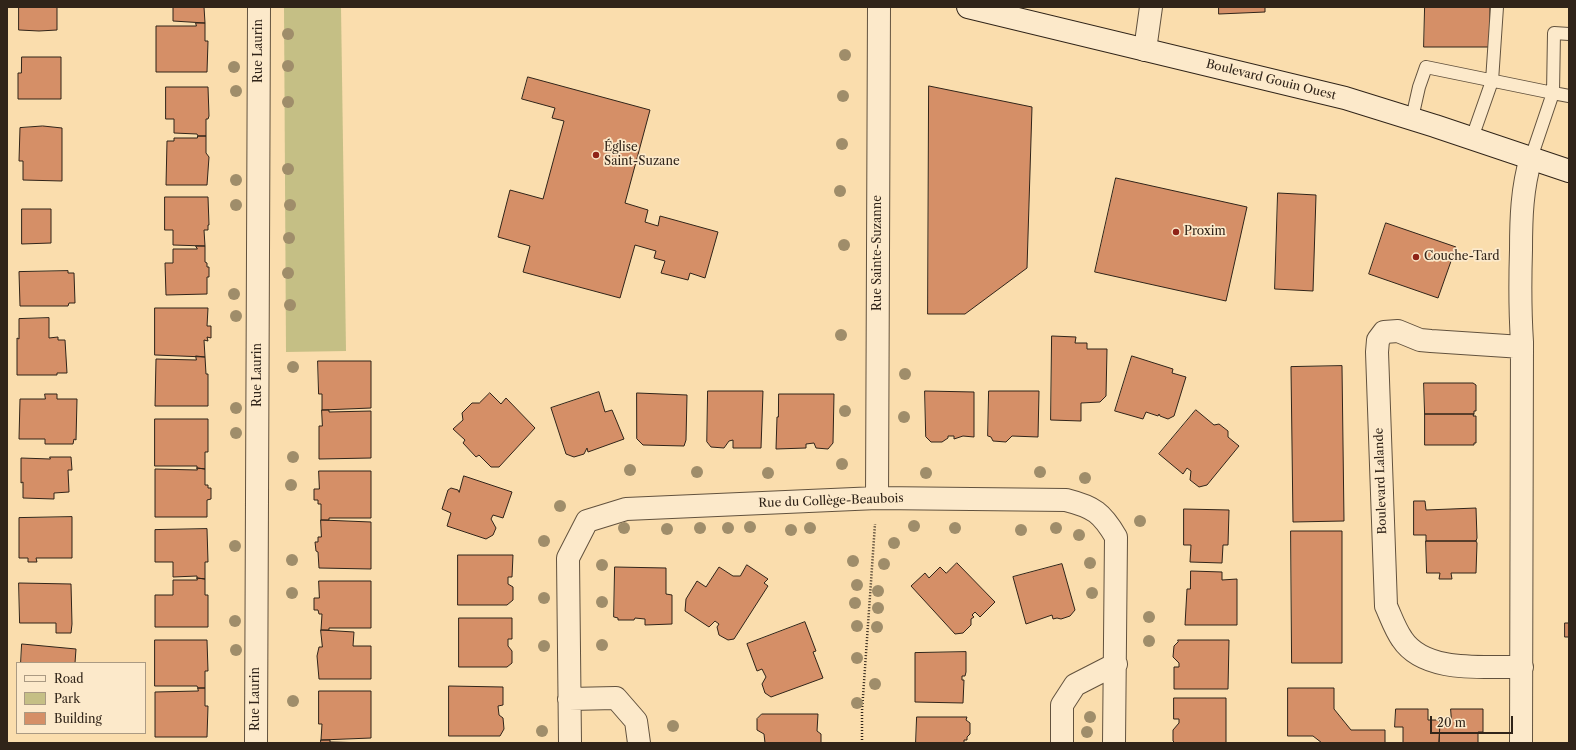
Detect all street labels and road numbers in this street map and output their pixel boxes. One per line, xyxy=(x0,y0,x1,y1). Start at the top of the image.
street label: Rue Laurin xyxy=(252,19,266,83)
street label: Boulevard Gouin Ouest xyxy=(1205,57,1337,103)
street label: Rue Sainte-Suzanne xyxy=(871,195,885,311)
street label: Rue Laurin xyxy=(251,343,265,407)
street label: Boulevard Lalande xyxy=(1372,427,1390,535)
street label: Rue du Collège-Beaubois xyxy=(758,491,904,511)
street label: Rue Laurin xyxy=(249,667,263,731)

